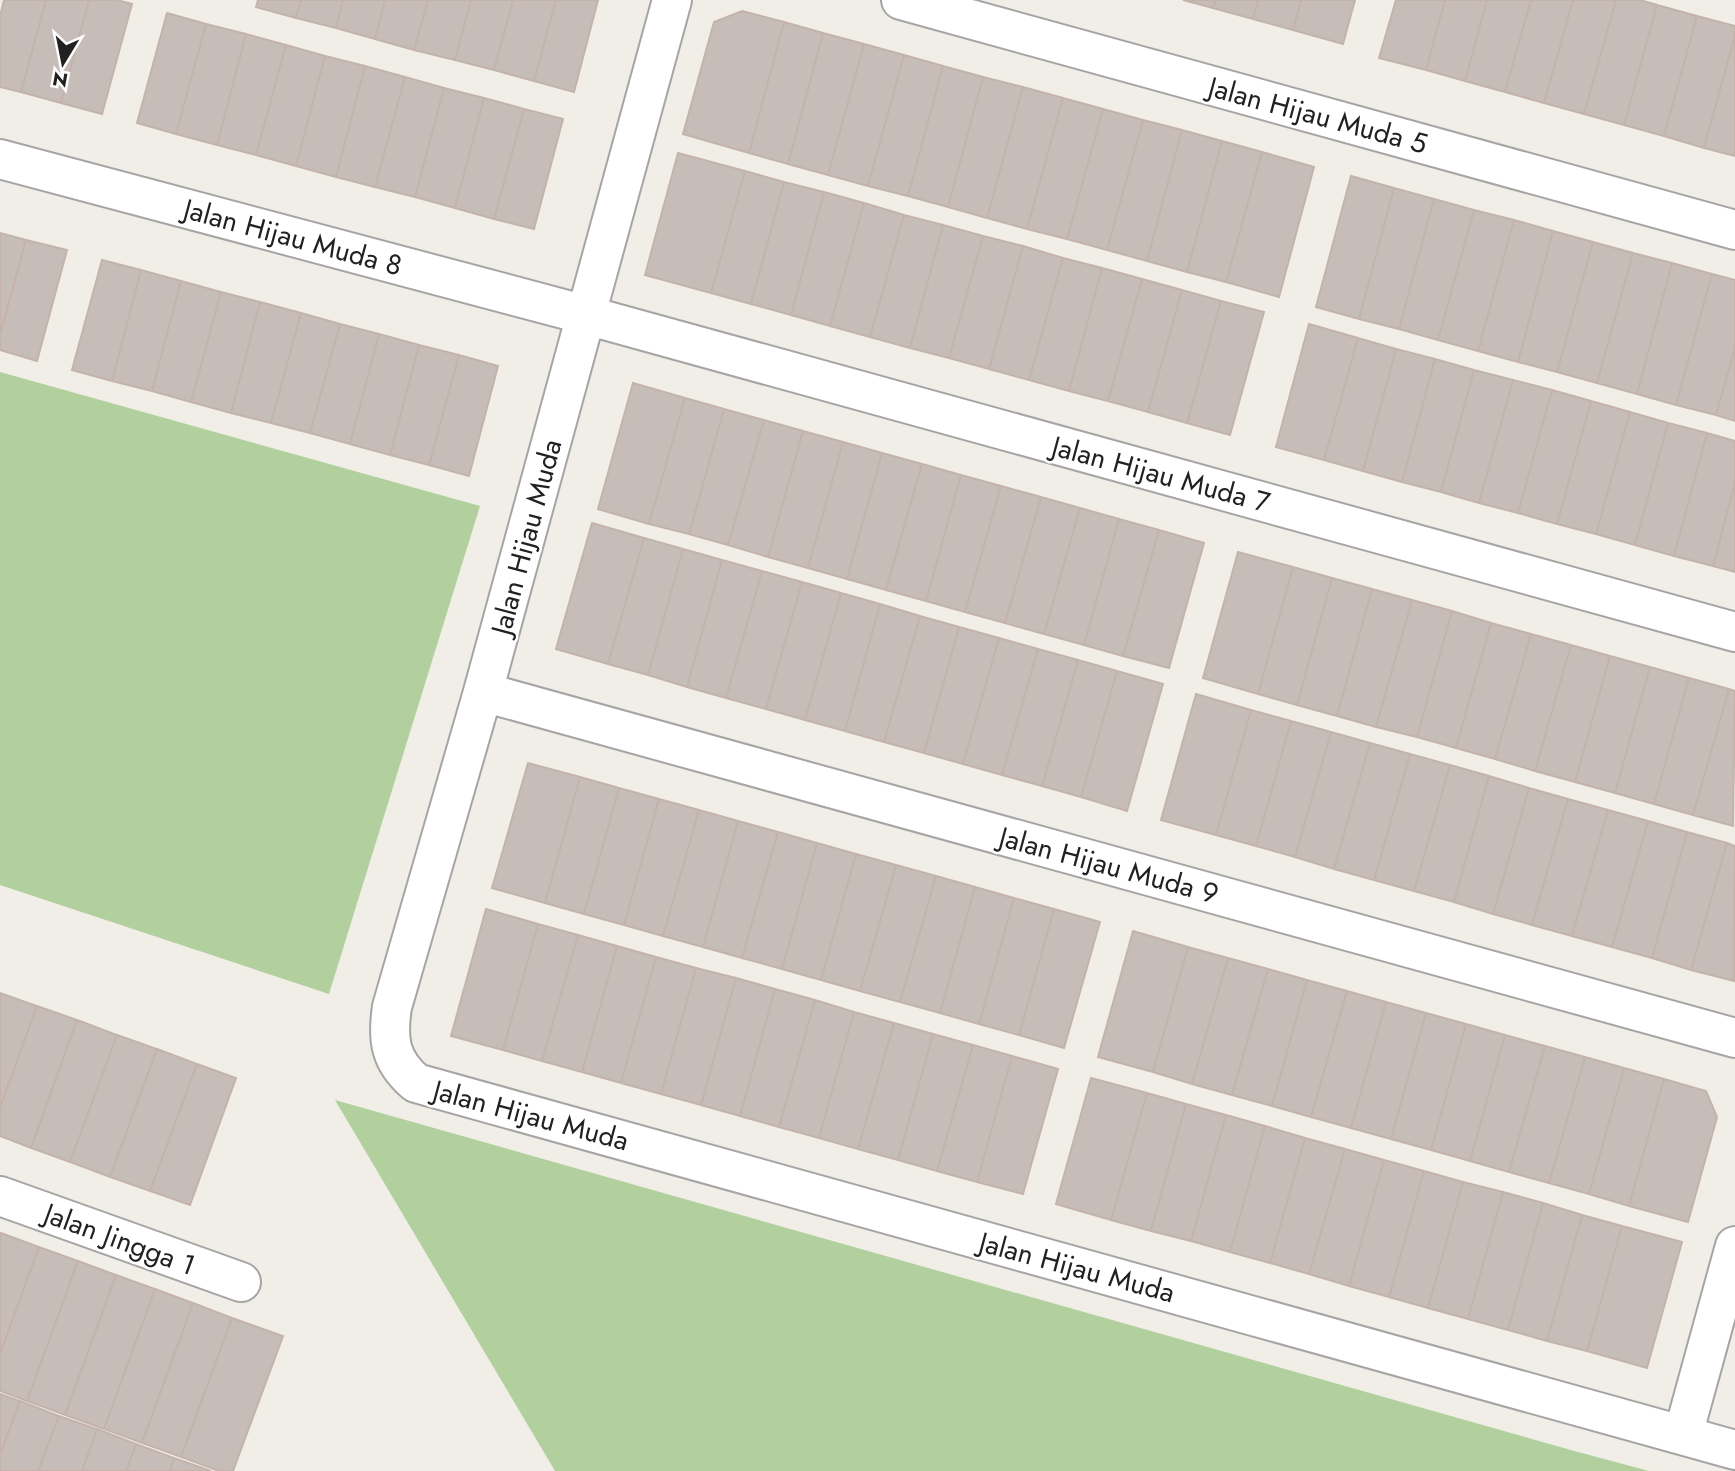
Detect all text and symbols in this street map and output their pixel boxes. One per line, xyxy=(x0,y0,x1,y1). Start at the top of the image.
north arrow xyxy=(28,28,98,98)
text: N xyxy=(50,65,70,94)
street label: Jalan Hijau Muda 5 xyxy=(1200,66,1432,164)
street label: Jalan Hijau Muda 8 xyxy=(175,188,407,286)
street label: Jalan Hijau Muda 7 xyxy=(1044,425,1275,523)
street label: Jalan Hijau Muda xyxy=(480,435,572,643)
street label: Jalan Hijau Muda 9 xyxy=(991,815,1223,914)
street label: Jalan Hijau Muda xyxy=(425,1069,633,1161)
street label: Jalan Jingga 1 xyxy=(35,1192,201,1286)
street label: Jalan Hijau Muda xyxy=(971,1221,1179,1313)

